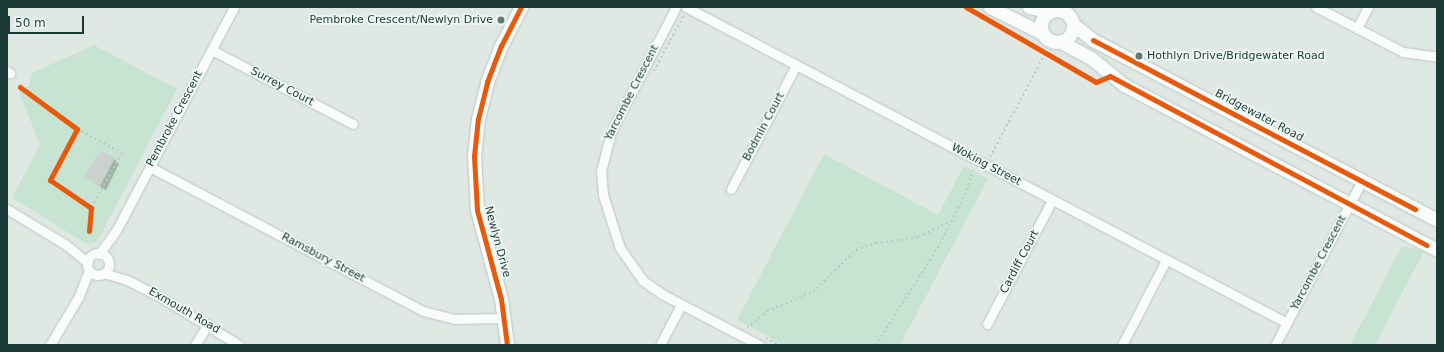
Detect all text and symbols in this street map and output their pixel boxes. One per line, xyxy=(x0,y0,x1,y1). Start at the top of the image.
scale bar xyxy=(10,8,86,34)
place label: Pembroke Crescent/Newlyn Drive xyxy=(309,13,493,27)
marker: Pembroke Crescent/Newlyn Drive xyxy=(496,15,506,25)
text: 50 m xyxy=(15,16,46,30)
street label: Yarcombe Crescent xyxy=(602,43,662,143)
place label: Hothlyn Drive/Bridgewater Road xyxy=(1147,49,1325,63)
marker: Hothlyn Drive/Bridgewater Road xyxy=(1134,51,1144,61)
street label: Surrey Court xyxy=(248,65,316,109)
street label: Pembroke Crescent xyxy=(144,69,206,169)
street label: Bridgewater Road xyxy=(1213,87,1305,145)
street label: Bodmin Court xyxy=(740,90,788,164)
street label: Woking Street xyxy=(949,141,1023,189)
street label: Newlyn Drive xyxy=(481,205,513,279)
street label: Yarcombe Crescent xyxy=(1288,213,1350,313)
street label: Cardiff Court xyxy=(998,228,1042,296)
street label: Ramsbury Street xyxy=(279,230,367,286)
street label: Exmouth Road xyxy=(146,285,222,337)

